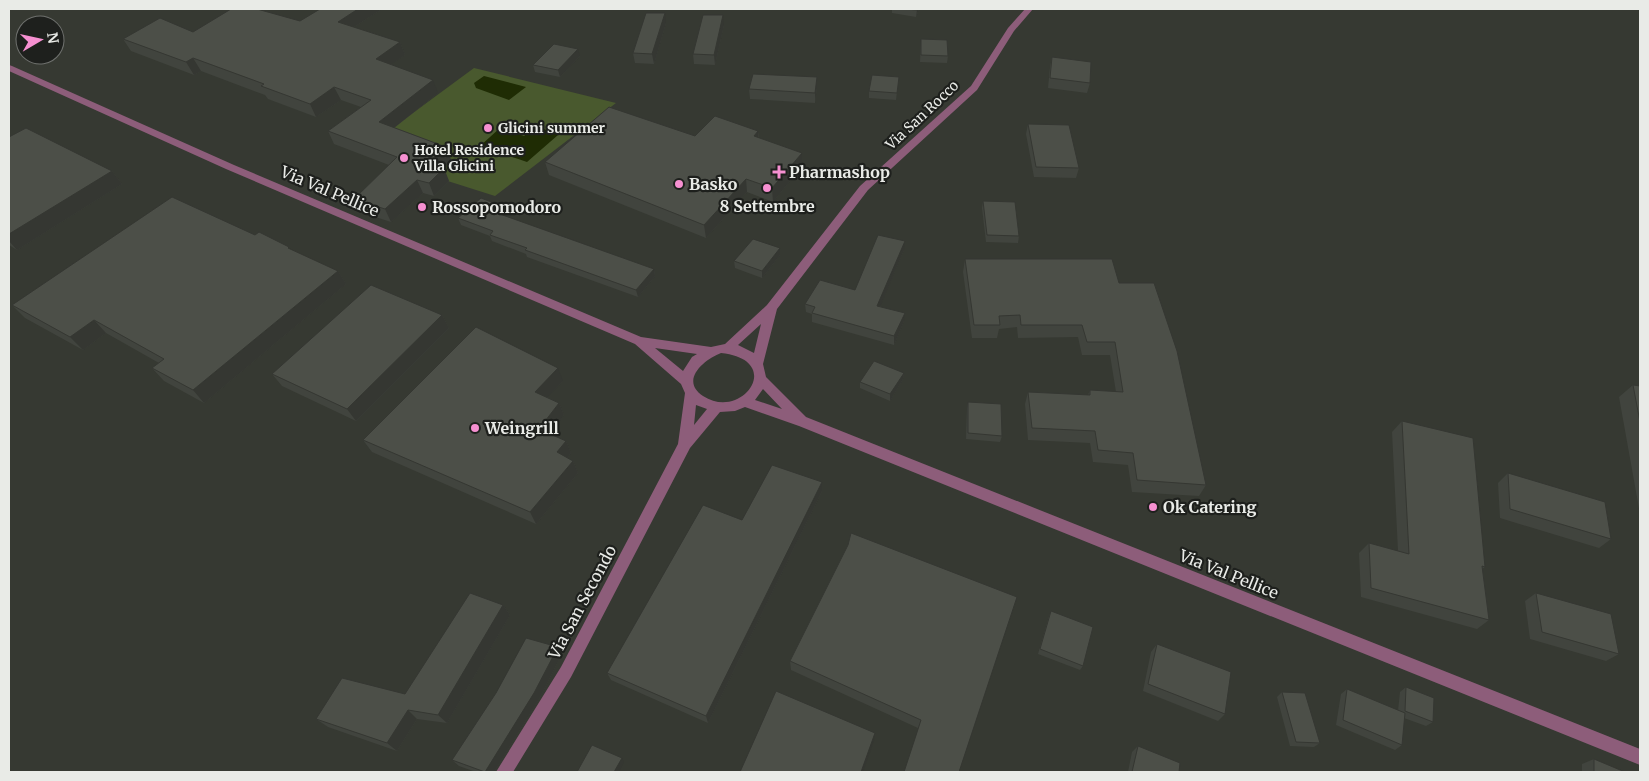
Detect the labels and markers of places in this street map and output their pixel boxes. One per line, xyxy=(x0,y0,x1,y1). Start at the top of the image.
place label: Glicini summer xyxy=(498,119,606,137)
marker: Glicini summer xyxy=(482,122,494,134)
place label: Hotel Residence Villa Glicini xyxy=(413,141,525,175)
marker: Hotel Residence Villa Glicini xyxy=(398,152,410,164)
place label: Pharmashop xyxy=(789,162,890,182)
marker: Pharmashop xyxy=(773,166,785,178)
place label: Basko xyxy=(689,174,738,194)
marker: Basko xyxy=(673,178,685,190)
marker: 8 Settembre xyxy=(761,182,773,194)
place label: 8 Settembre xyxy=(719,196,815,216)
place label: Rossopomodoro xyxy=(432,197,561,217)
marker: Rossopomodoro xyxy=(416,201,428,213)
place label: Weingrill xyxy=(484,418,559,438)
marker: Weingrill xyxy=(469,422,481,434)
place label: Ok Catering xyxy=(1163,497,1257,517)
marker: Ok Catering xyxy=(1147,501,1159,513)

